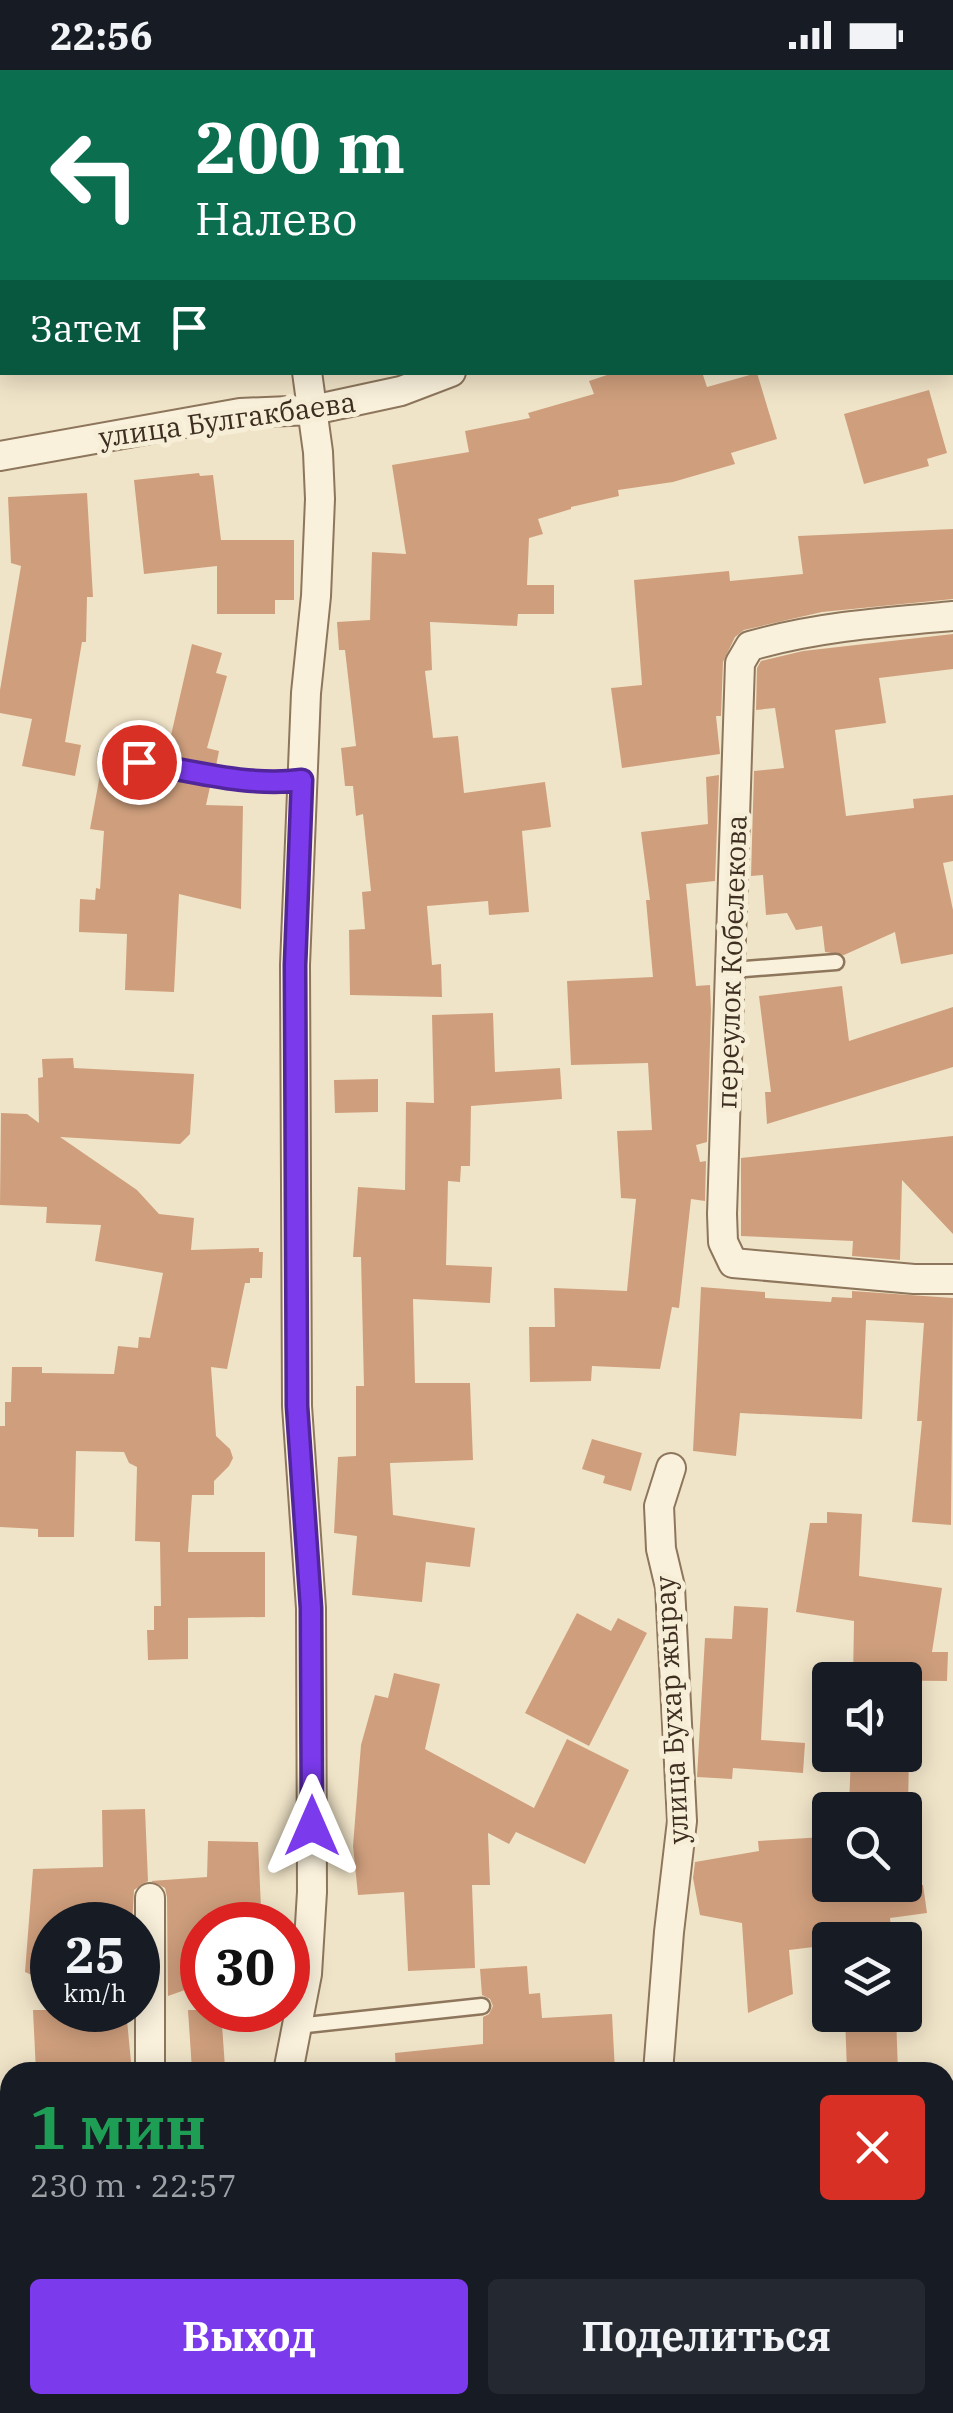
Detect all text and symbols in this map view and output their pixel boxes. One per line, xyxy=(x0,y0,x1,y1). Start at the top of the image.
text: 22:56 xyxy=(50,11,153,60)
text: 200 m xyxy=(195,101,405,192)
icon: left xyxy=(30,110,160,240)
text: Налево xyxy=(195,189,357,247)
icon: arrive xyxy=(162,300,217,355)
text: Затем xyxy=(30,303,142,352)
street label: улица Булгакбаева xyxy=(96,383,358,455)
pin xyxy=(97,720,182,805)
icon: arrive xyxy=(112,735,167,790)
street label: переулок Кобелекова xyxy=(707,814,755,1110)
street label: улица Бухар жырау xyxy=(645,1575,697,1845)
map controls xyxy=(812,1662,922,2032)
button: sound xyxy=(812,1662,922,1772)
position arrow xyxy=(260,1774,364,1878)
button: search xyxy=(812,1792,922,1902)
speed limit sign: 30 xyxy=(180,1902,310,2032)
text: 25 xyxy=(65,1922,125,1987)
button: layers xyxy=(812,1922,922,2032)
text: km/h xyxy=(63,1976,127,2009)
text: 1 мин xyxy=(30,2087,206,2166)
button: close xyxy=(820,2095,925,2200)
text: 230 m · 22:57 xyxy=(30,2164,237,2206)
button: Выход xyxy=(30,2279,468,2394)
button: Поделиться xyxy=(488,2279,925,2394)

